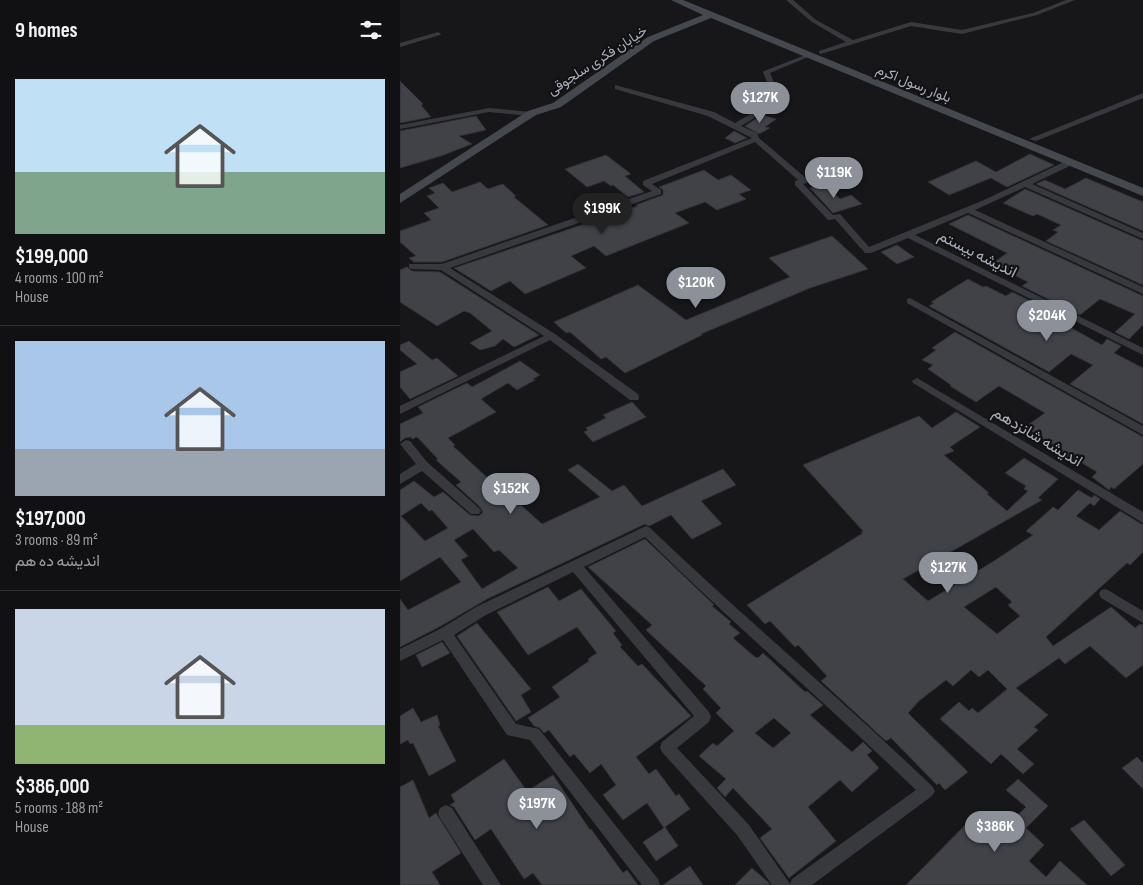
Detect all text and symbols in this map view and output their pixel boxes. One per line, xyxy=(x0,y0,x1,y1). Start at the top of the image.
icon: filters xyxy=(357,16,385,44)
text: 9 homes xyxy=(15,18,78,43)
street label: خیابان فکری سلجوقی xyxy=(544,22,650,99)
street label: بلوار رسول اکرم xyxy=(873,61,954,107)
pin: $127K xyxy=(725,82,795,124)
text: $127K xyxy=(742,88,778,107)
icon: home xyxy=(155,111,245,201)
pin: $119K xyxy=(799,156,869,199)
text: $119K xyxy=(816,163,852,182)
pin: $199K xyxy=(567,192,637,235)
text: $199K xyxy=(583,199,621,218)
street label: اندیشه بیستم xyxy=(935,226,1020,282)
text: $199,000 xyxy=(15,244,88,269)
pin: $120K xyxy=(661,266,731,309)
text: 4 rooms · 100 m² xyxy=(15,269,104,288)
text: $120K xyxy=(677,273,715,292)
text: House xyxy=(15,288,49,307)
pin: $204K xyxy=(1012,300,1082,342)
text: $204K xyxy=(1028,306,1066,325)
icon: home xyxy=(155,374,245,464)
street label: اندیشه شانزدهم xyxy=(989,403,1086,472)
pin: $152K xyxy=(476,472,546,515)
text: $152K xyxy=(493,479,529,498)
text: $197,000 xyxy=(15,506,86,531)
text: 3 rooms · 89 m² xyxy=(15,531,98,550)
text: اندیشه ده هم xyxy=(15,552,100,571)
pin: $127K xyxy=(913,552,983,594)
text: $127K xyxy=(930,558,966,577)
icon: home xyxy=(155,642,245,732)
text: $386,000 xyxy=(15,774,89,799)
pin: $197K xyxy=(502,788,572,830)
text: $197K xyxy=(518,794,556,813)
text: 5 rooms · 188 m² xyxy=(15,799,103,818)
pin: $386K xyxy=(960,810,1030,853)
text: $386K xyxy=(976,817,1014,836)
text: House xyxy=(15,818,49,837)

